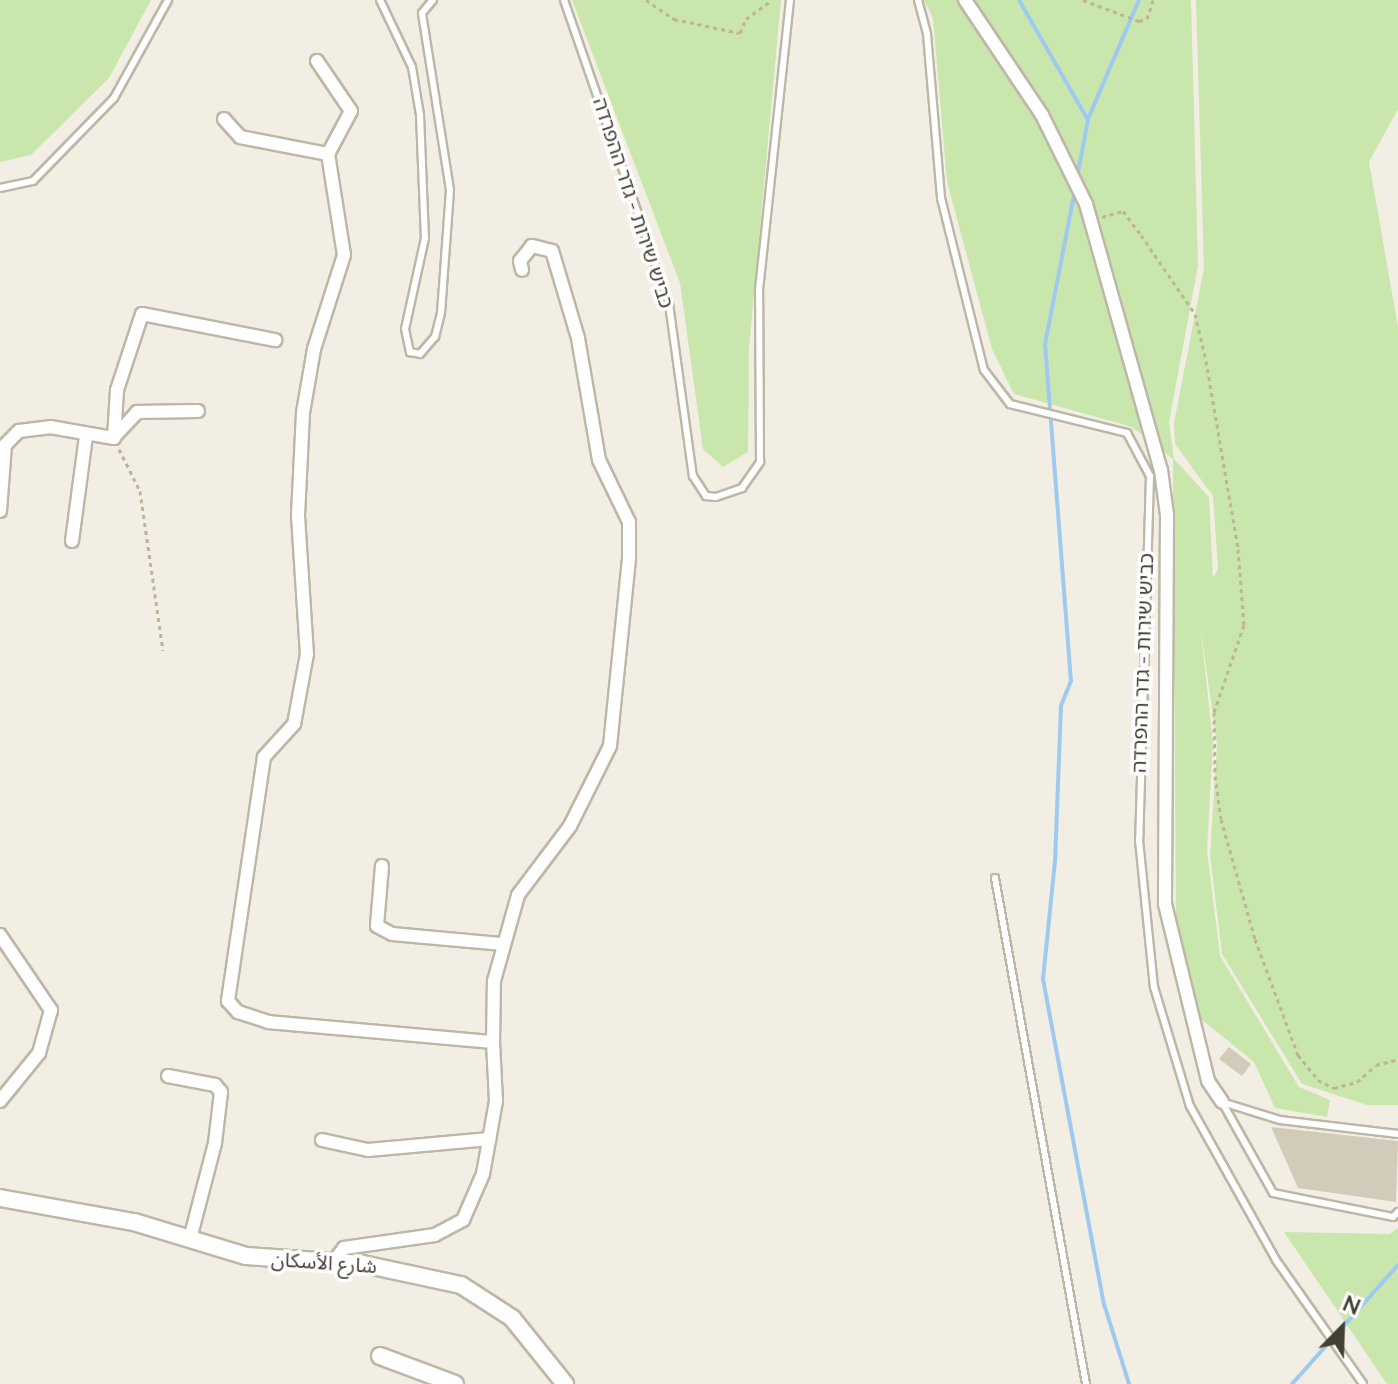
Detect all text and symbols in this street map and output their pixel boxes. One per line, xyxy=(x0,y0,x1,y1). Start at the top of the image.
street label: כביש שירות - גדר ההפרדה xyxy=(588,95,678,311)
street label: כביש שירות - גדר ההפרדה xyxy=(1127,553,1159,773)
street label: شارع الأسكان xyxy=(270,1247,378,1279)
north arrow xyxy=(1302,1288,1382,1368)
text: N xyxy=(1338,1289,1365,1323)

